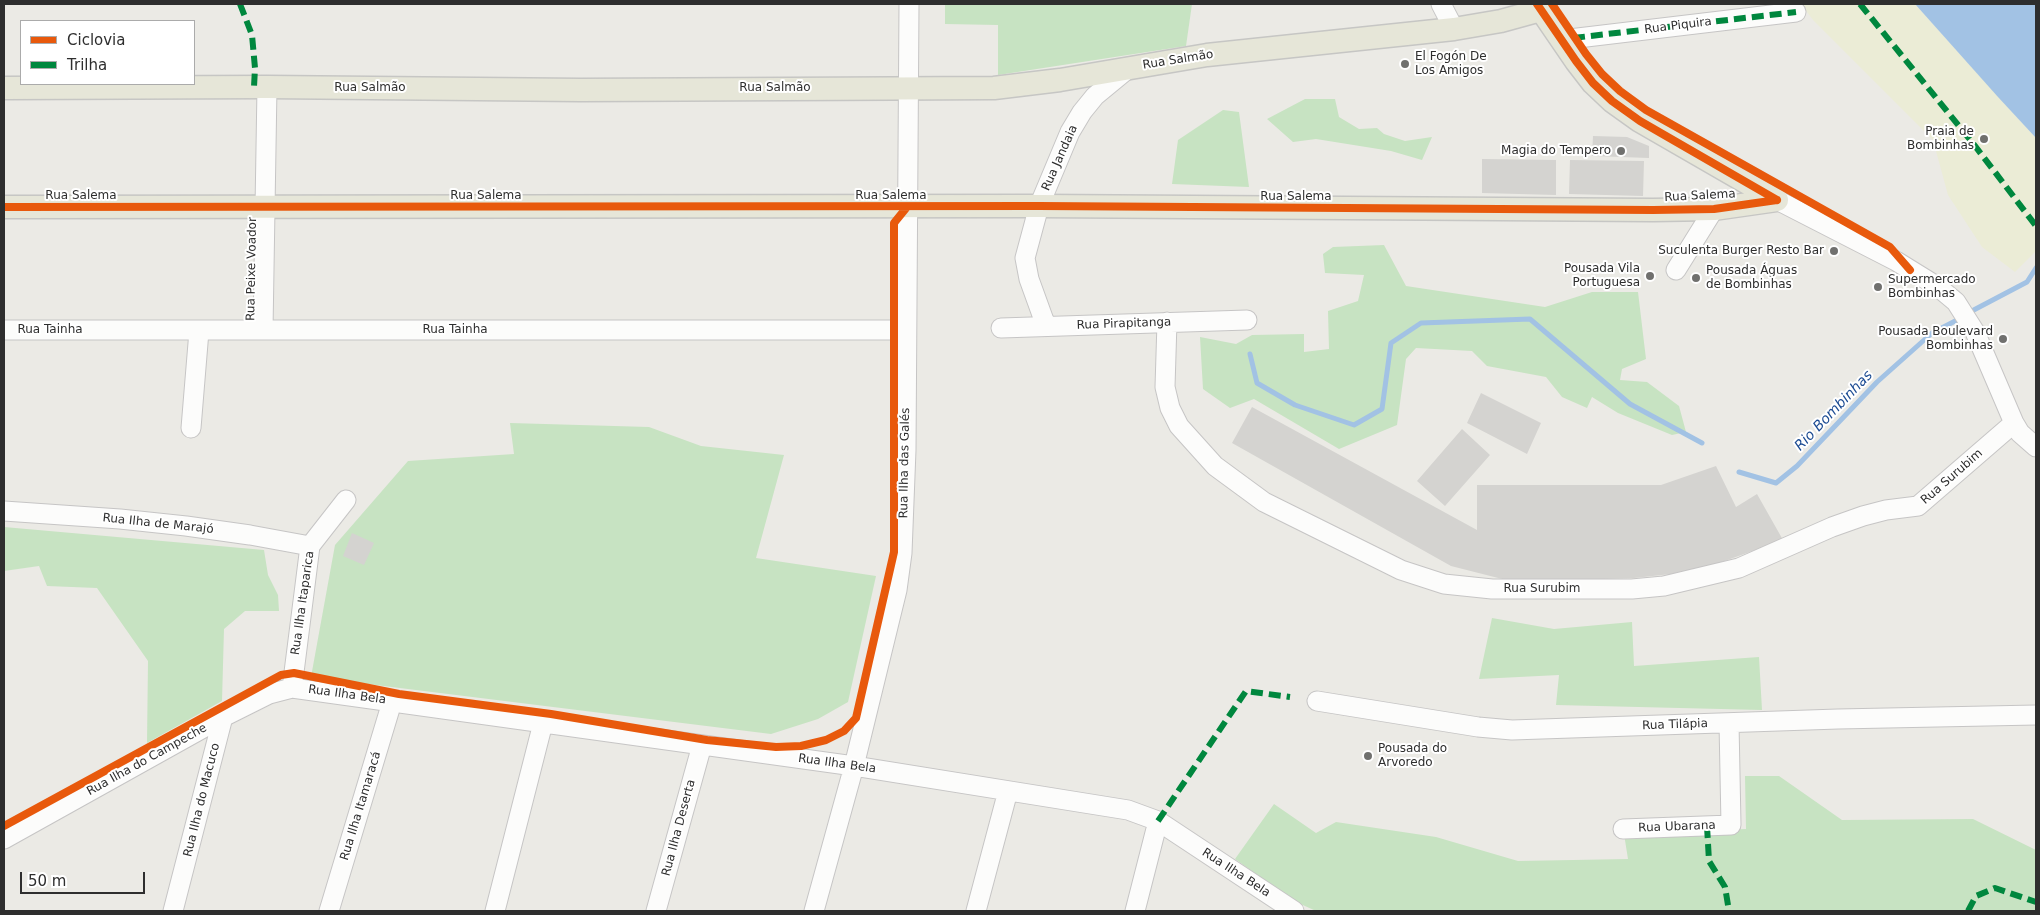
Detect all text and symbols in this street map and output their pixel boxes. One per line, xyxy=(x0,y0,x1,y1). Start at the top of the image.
street label: Rua Piquira xyxy=(1644,15,1712,37)
legend xyxy=(20,20,195,85)
text: Ciclovia xyxy=(67,31,125,49)
street label: Rua Salmão xyxy=(1142,47,1214,73)
place label: El Fogón De Los Amigos xyxy=(1415,50,1487,78)
text: Trilha xyxy=(67,56,107,74)
marker: El Fogón De Los Amigos xyxy=(1399,58,1411,70)
street label: Rua Salmão xyxy=(334,81,406,95)
street label: Rua Salmão xyxy=(739,81,811,95)
street label: Rua Jandaia xyxy=(1039,123,1081,193)
place label: Praia de Bombinhas xyxy=(1907,125,1974,153)
marker: Praia de Bombinhas xyxy=(1978,133,1990,145)
place label: Magia do Tempero xyxy=(1501,144,1611,158)
marker: Magia do Tempero xyxy=(1615,145,1627,157)
street label: Rua Salema xyxy=(1664,187,1736,205)
street label: Rua Salema xyxy=(45,189,117,203)
street label: Rua Salema xyxy=(450,189,522,203)
street label: Rua Salema xyxy=(855,189,927,203)
street label: Rua Salema xyxy=(1260,190,1332,204)
street label: Rua Peixe Voador xyxy=(244,217,260,321)
place label: Suculenta Burger Resto Bar xyxy=(1658,244,1824,258)
marker: Suculenta Burger Resto Bar xyxy=(1828,245,1840,257)
place label: Pousada Vila Portuguesa xyxy=(1564,262,1640,290)
place label: Pousada Águas de Bombinhas xyxy=(1706,264,1797,292)
marker: Pousada Vila Portuguesa xyxy=(1644,270,1656,282)
marker: Pousada Águas de Bombinhas xyxy=(1690,272,1702,284)
place label: Supermercado Bombinhas xyxy=(1888,273,1976,301)
marker: Supermercado Bombinhas xyxy=(1872,281,1884,293)
street label: Rua Pirapitanga xyxy=(1076,315,1172,333)
street label: Rua Tainha xyxy=(17,323,83,337)
street label: Rua Tainha xyxy=(422,323,488,337)
place label: Pousada Boulevard Bombinhas xyxy=(1878,325,1993,353)
marker: Pousada Boulevard Bombinhas xyxy=(1997,333,2009,345)
water label: Rio Bombinhas xyxy=(1792,367,1876,455)
street label: Rua Ilha das Galés xyxy=(897,407,913,519)
street label: Rua Surubim xyxy=(1918,446,1986,508)
street label: Rua Ilha de Marajó xyxy=(102,511,214,537)
street label: Rua Ilha Itaparica xyxy=(289,550,317,656)
street label: Rua Surubim xyxy=(1504,582,1580,596)
street label: Rua Ilha Bela xyxy=(307,682,387,708)
street label: Rua Tilápia xyxy=(1642,717,1708,733)
street label: Rua Ilha do Campeche xyxy=(84,721,210,799)
street label: Rua Ilha do Macuco xyxy=(181,742,223,858)
place label: Pousada do Arvoredo xyxy=(1378,742,1447,770)
street label: Rua Ilha Itamaracá xyxy=(338,750,384,862)
marker: Pousada do Arvoredo xyxy=(1362,750,1374,762)
street label: Rua Ilha Bela xyxy=(797,751,877,777)
street label: Rua Ilha Deserta xyxy=(659,778,699,878)
street label: Rua Ubarana xyxy=(1638,818,1716,836)
street label: Rua Ilha Bela xyxy=(1199,846,1273,900)
scale bar xyxy=(22,862,148,894)
text: 50 m xyxy=(28,872,66,890)

